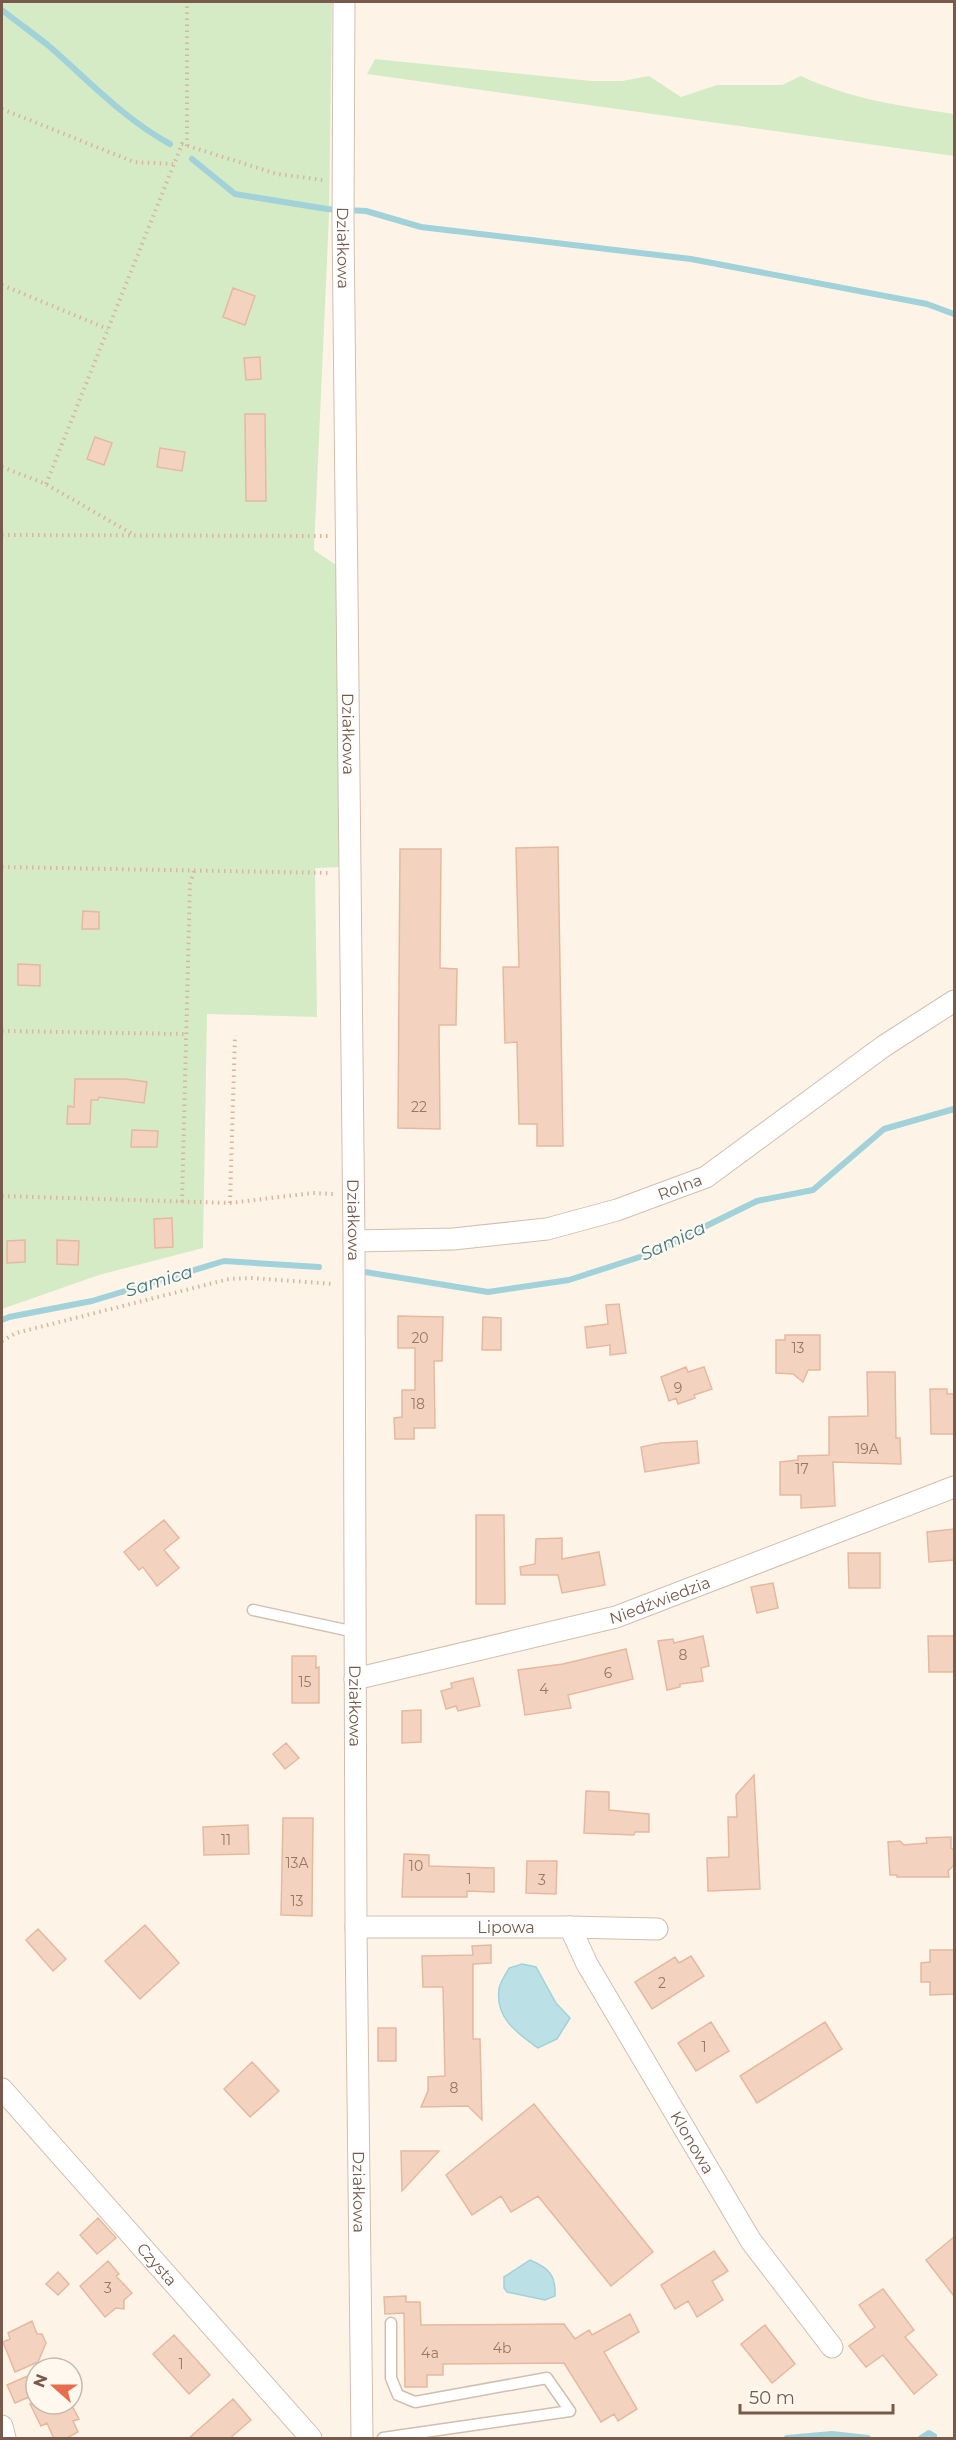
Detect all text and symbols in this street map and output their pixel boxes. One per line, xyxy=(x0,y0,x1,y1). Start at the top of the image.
street label: Działkowa xyxy=(333,207,353,289)
street label: Działkowa xyxy=(339,693,358,775)
house number: 22 xyxy=(411,1098,427,1116)
street label: Rolna xyxy=(655,1170,705,1204)
street label: Działkowa xyxy=(344,1179,364,1261)
water label: Samica xyxy=(637,1216,709,1266)
water label: Samica xyxy=(123,1260,195,1302)
house number: 20 xyxy=(411,1329,429,1347)
house number: 13 xyxy=(792,1339,805,1357)
house number: 9 xyxy=(674,1379,682,1397)
house number: 18 xyxy=(411,1395,425,1413)
house number: 19A xyxy=(855,1440,880,1458)
house number: 17 xyxy=(795,1460,809,1478)
street label: Niedźwiedzia xyxy=(607,1572,713,1628)
house number: 8 xyxy=(679,1646,688,1664)
house number: 6 xyxy=(604,1664,613,1682)
street label: Działkowa xyxy=(346,1665,365,1747)
house number: 15 xyxy=(299,1673,312,1691)
house number: 4 xyxy=(539,1680,549,1698)
house number: 11 xyxy=(221,1831,231,1849)
house number: 13A xyxy=(285,1854,309,1872)
house number: 10 xyxy=(409,1857,423,1875)
house number: 1 xyxy=(466,1870,472,1888)
house number: 3 xyxy=(538,1871,546,1889)
house number: 13 xyxy=(291,1892,304,1910)
street label: Lipowa xyxy=(477,1918,535,1937)
house number: 2 xyxy=(658,1974,666,1992)
house number: 1 xyxy=(701,2038,707,2056)
house number: 8 xyxy=(450,2079,459,2097)
street label: Klonowa xyxy=(667,2108,719,2177)
street label: Działkowa xyxy=(349,2151,369,2233)
street label: Czysta xyxy=(133,2239,181,2290)
house number: 3 xyxy=(104,2279,112,2297)
house number: 4b xyxy=(493,2339,511,2357)
house number: 4a xyxy=(421,2344,439,2362)
house number: 1 xyxy=(178,2355,184,2373)
north arrow xyxy=(24,2356,84,2416)
text: N xyxy=(29,2371,52,2390)
scale bar xyxy=(740,2377,893,2415)
text: 50 m xyxy=(749,2387,795,2409)

